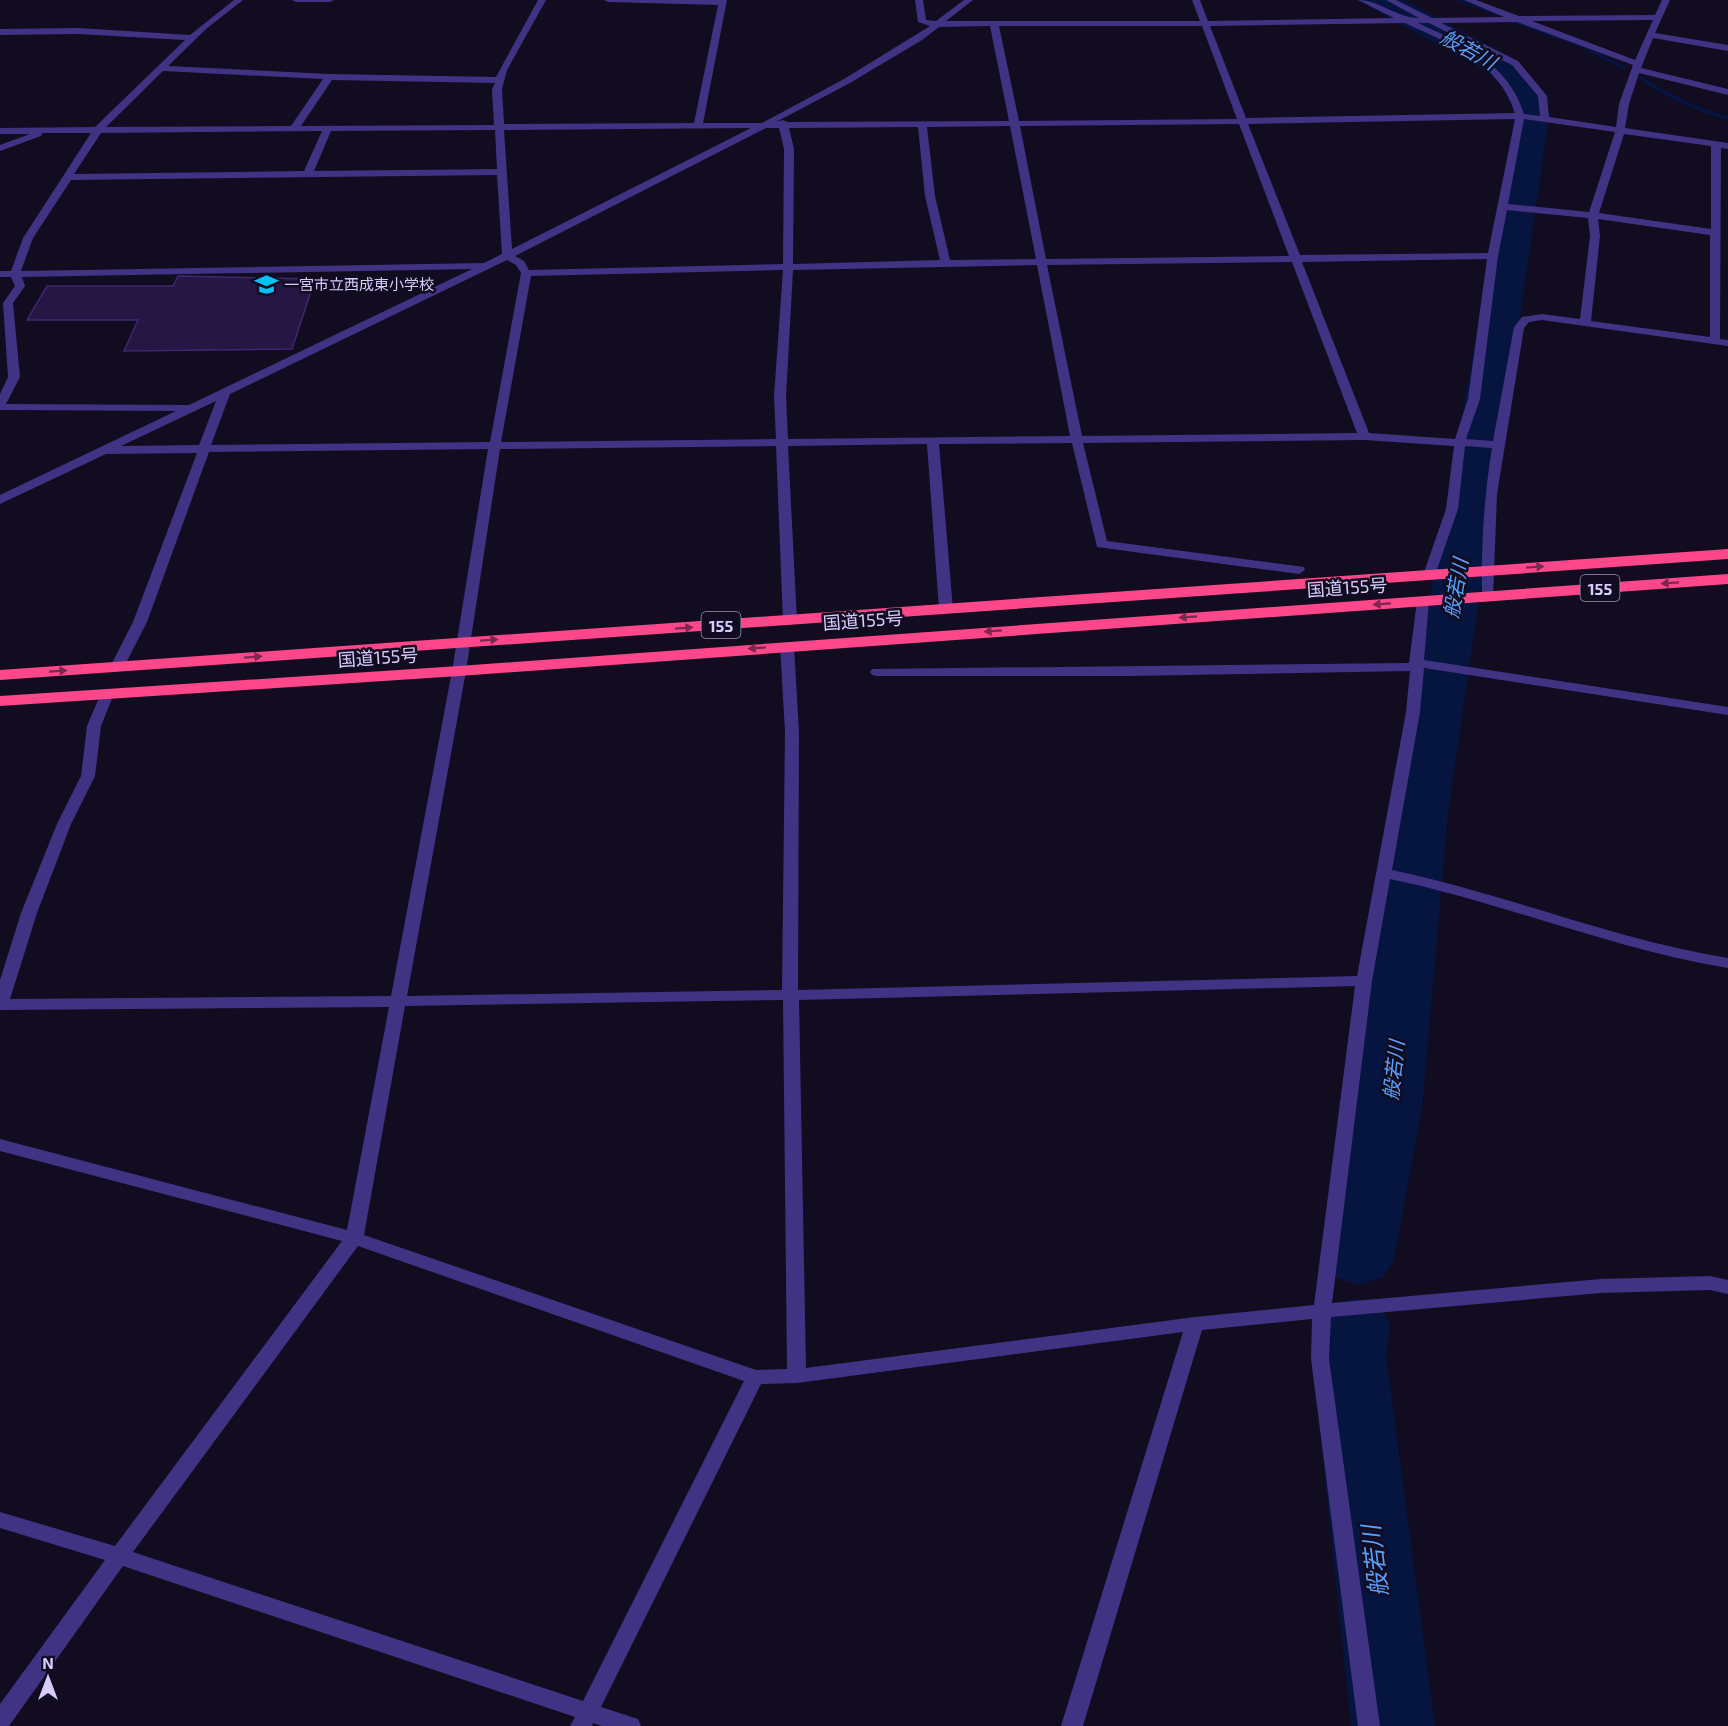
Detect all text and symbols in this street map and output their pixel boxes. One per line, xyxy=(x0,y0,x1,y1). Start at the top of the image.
water label: 般若川 xyxy=(1437,24,1503,75)
school or university icon: 一宮市立西成東小学校 xyxy=(253,271,279,297)
place label: 一宮市立西成東小学校 xyxy=(284,275,434,293)
water label: 般若川 xyxy=(1438,554,1472,620)
one-way arrow xyxy=(1525,563,1544,572)
street label: 国道155号 xyxy=(1306,573,1388,601)
road number: 155 xyxy=(1580,575,1620,601)
one-way arrow xyxy=(1660,578,1679,588)
one-way arrow xyxy=(1373,599,1392,609)
street label: 国道155号 xyxy=(822,606,904,634)
road number: 155 xyxy=(702,612,740,638)
one-way arrow xyxy=(1178,612,1197,622)
one-way arrow xyxy=(674,623,693,632)
one-way arrow xyxy=(984,626,1003,635)
one-way arrow xyxy=(480,635,499,644)
street label: 国道155号 xyxy=(337,643,419,671)
one-way arrow xyxy=(747,643,766,653)
one-way arrow xyxy=(243,652,262,662)
one-way arrow xyxy=(49,667,68,676)
water label: 般若川 xyxy=(1378,1037,1408,1101)
water label: 般若川 xyxy=(1355,1521,1393,1598)
north arrow xyxy=(18,1648,78,1708)
text: N xyxy=(42,1653,54,1672)

